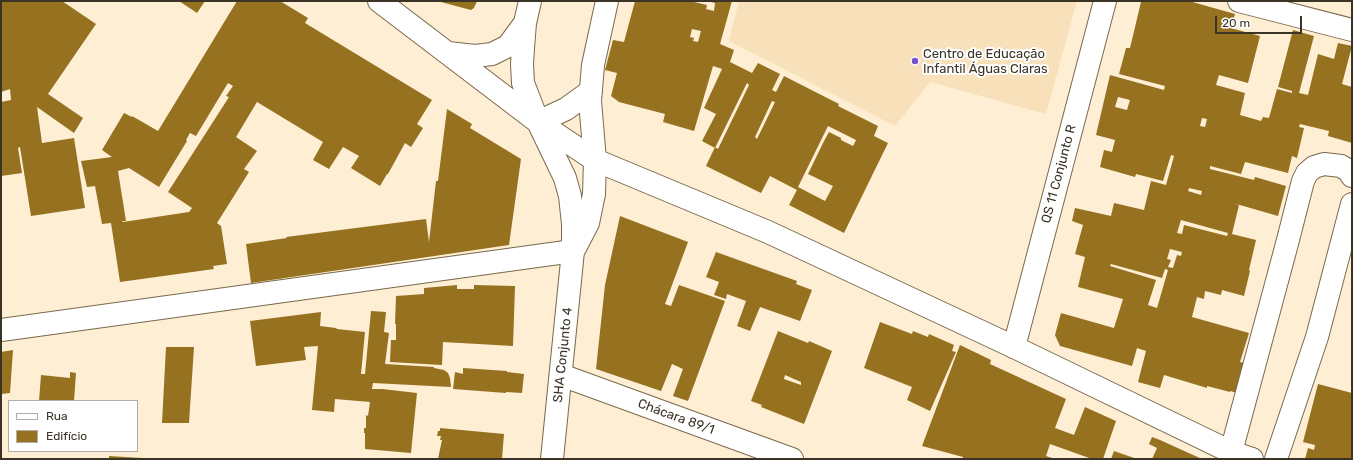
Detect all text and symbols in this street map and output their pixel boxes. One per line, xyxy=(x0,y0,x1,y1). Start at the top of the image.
scale bar xyxy=(1217,8,1304,34)
text: 20 m xyxy=(1222,16,1250,30)
place label: Centro de Educação Infantil Águas Claras xyxy=(923,46,1048,77)
marker: Centro de Educação Infantil Águas Claras xyxy=(910,56,920,66)
street label: QS 11 Conjunto R xyxy=(1038,123,1080,225)
street label: SHA Conjunto 4 xyxy=(550,306,576,404)
street label: Chácara 89/1 xyxy=(636,396,716,438)
legend xyxy=(8,400,138,452)
text: Rua xyxy=(46,409,68,423)
text: Edifício xyxy=(46,429,87,443)

